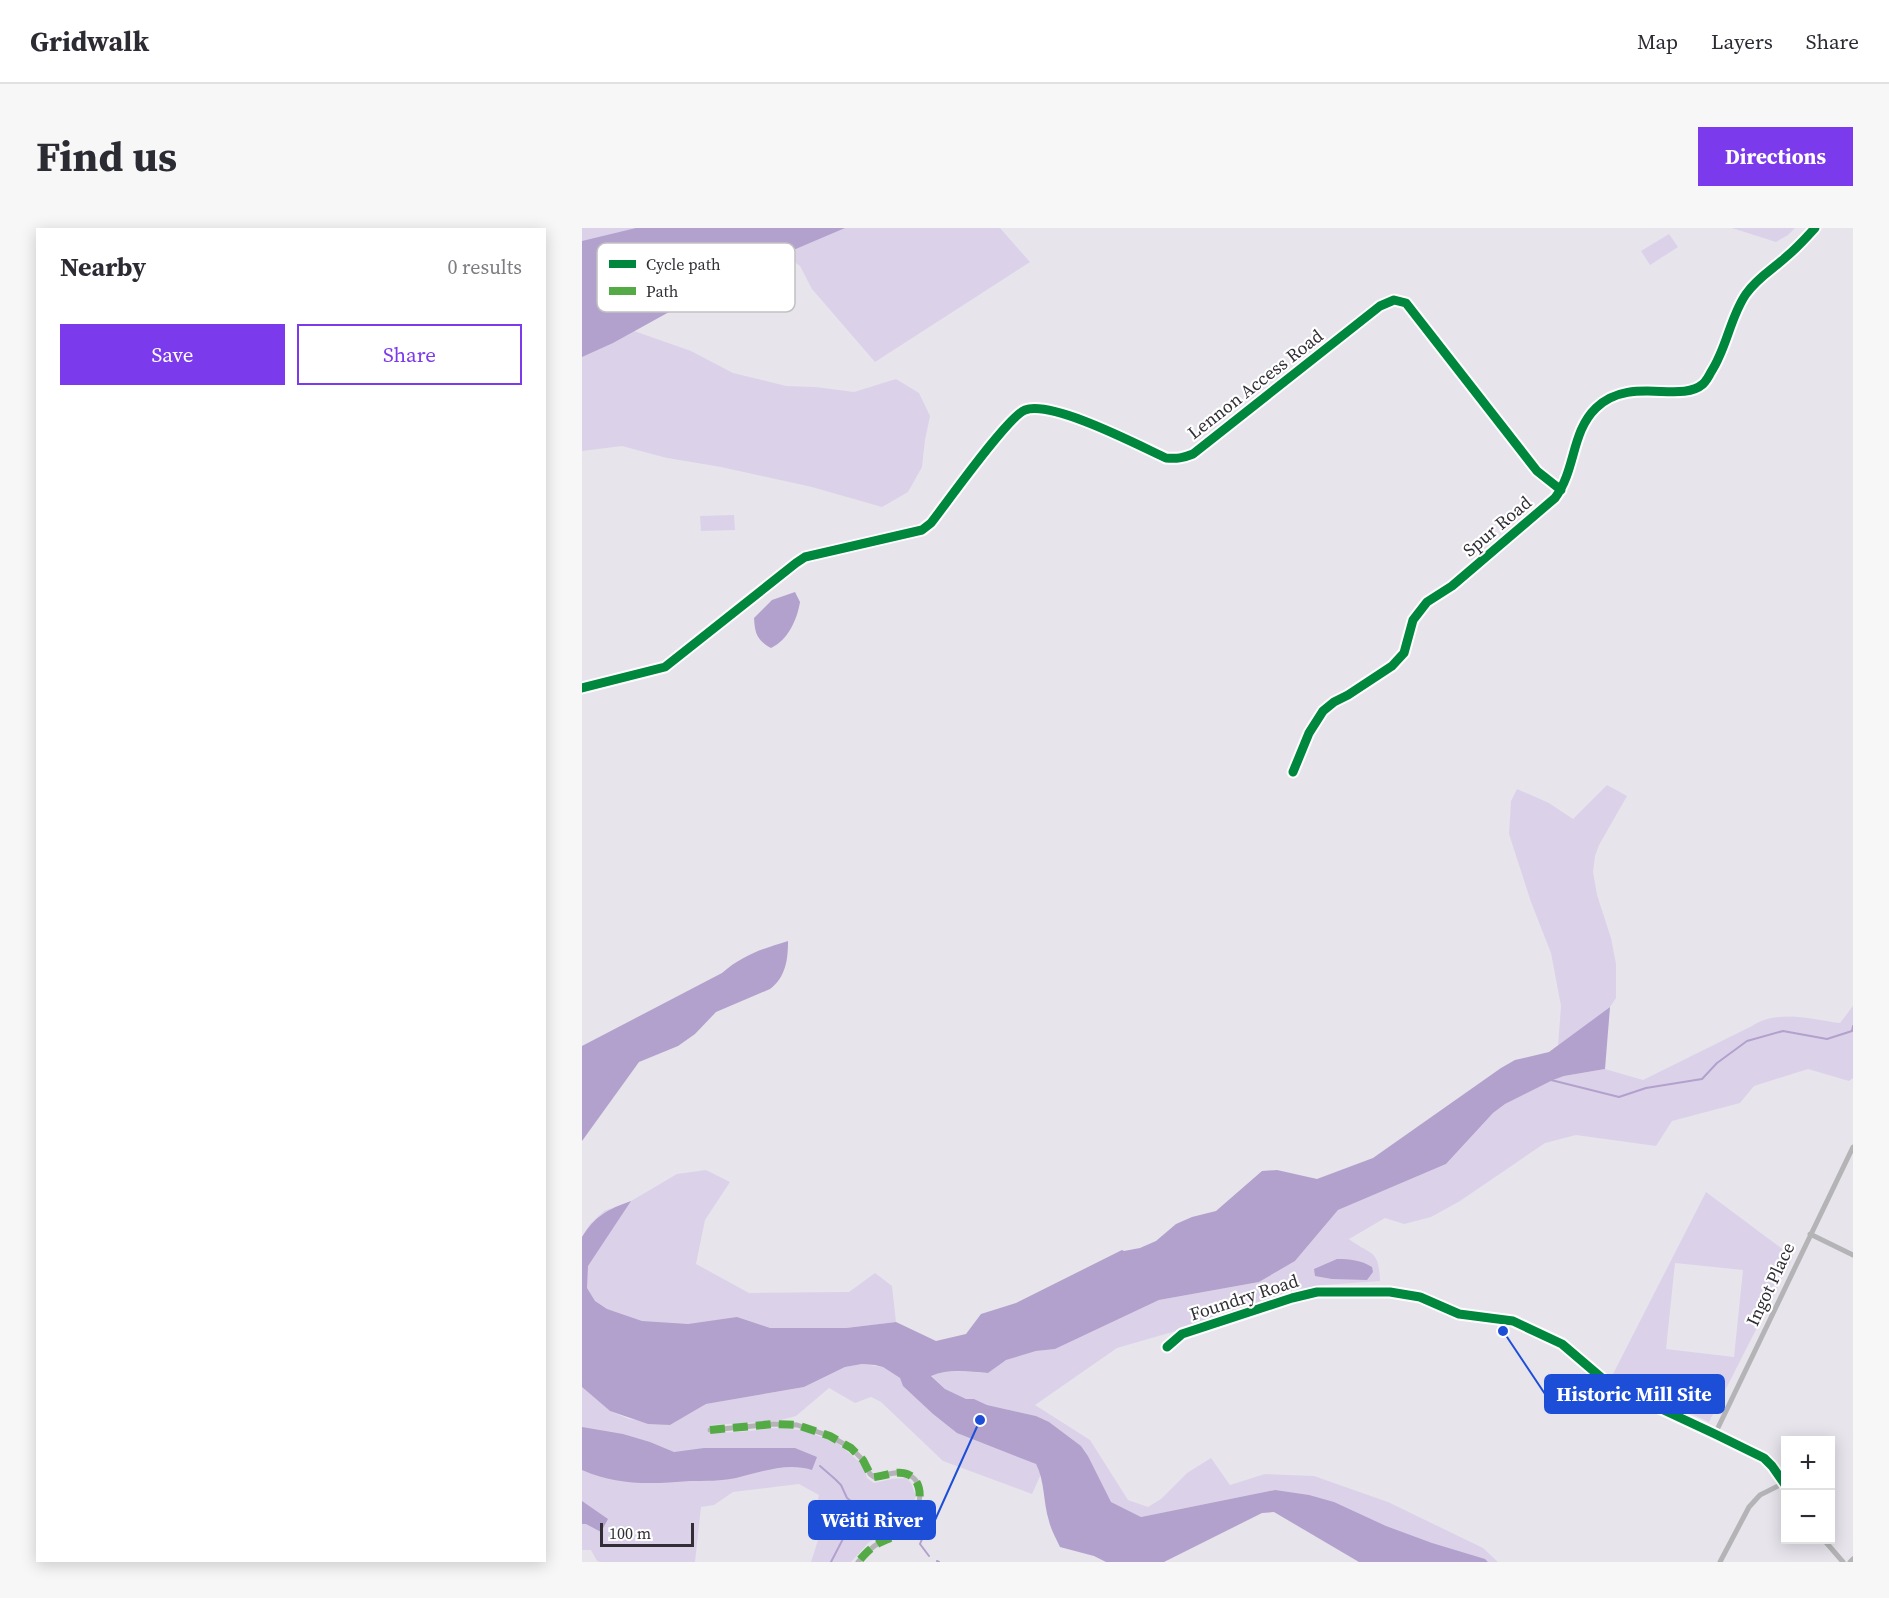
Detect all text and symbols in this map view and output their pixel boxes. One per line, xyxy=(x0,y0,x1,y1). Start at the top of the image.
text: Gridwalk xyxy=(30,22,149,60)
text: Map xyxy=(1637,27,1678,56)
text: Layers xyxy=(1711,27,1773,56)
text: Share xyxy=(1806,27,1859,56)
text: Find us xyxy=(36,127,177,185)
button: Directions xyxy=(1698,127,1853,186)
legend xyxy=(597,243,795,312)
text: Nearby xyxy=(60,249,146,285)
text: 0 results xyxy=(447,253,522,281)
text: Cycle path xyxy=(646,253,721,275)
text: Path xyxy=(646,280,679,302)
street label: Lennon Access Road xyxy=(1182,323,1328,445)
button: Save xyxy=(60,324,285,385)
button: Share xyxy=(297,324,522,385)
street label: Spur Road xyxy=(1457,490,1537,562)
street label: Ingot Place xyxy=(1740,1238,1800,1330)
street label: Foundry Road xyxy=(1186,1268,1302,1326)
callout: Historic Mill Site xyxy=(1545,1375,1724,1413)
text: Historic Mill Site xyxy=(1556,1380,1712,1408)
map controls xyxy=(1781,1436,1835,1544)
button: + xyxy=(1781,1436,1835,1490)
button: − xyxy=(1781,1490,1835,1544)
callout: Wēiti River xyxy=(809,1501,935,1539)
text: Wēiti River xyxy=(821,1506,924,1534)
scale bar xyxy=(600,1520,694,1548)
text: 100 m xyxy=(609,1522,651,1544)

